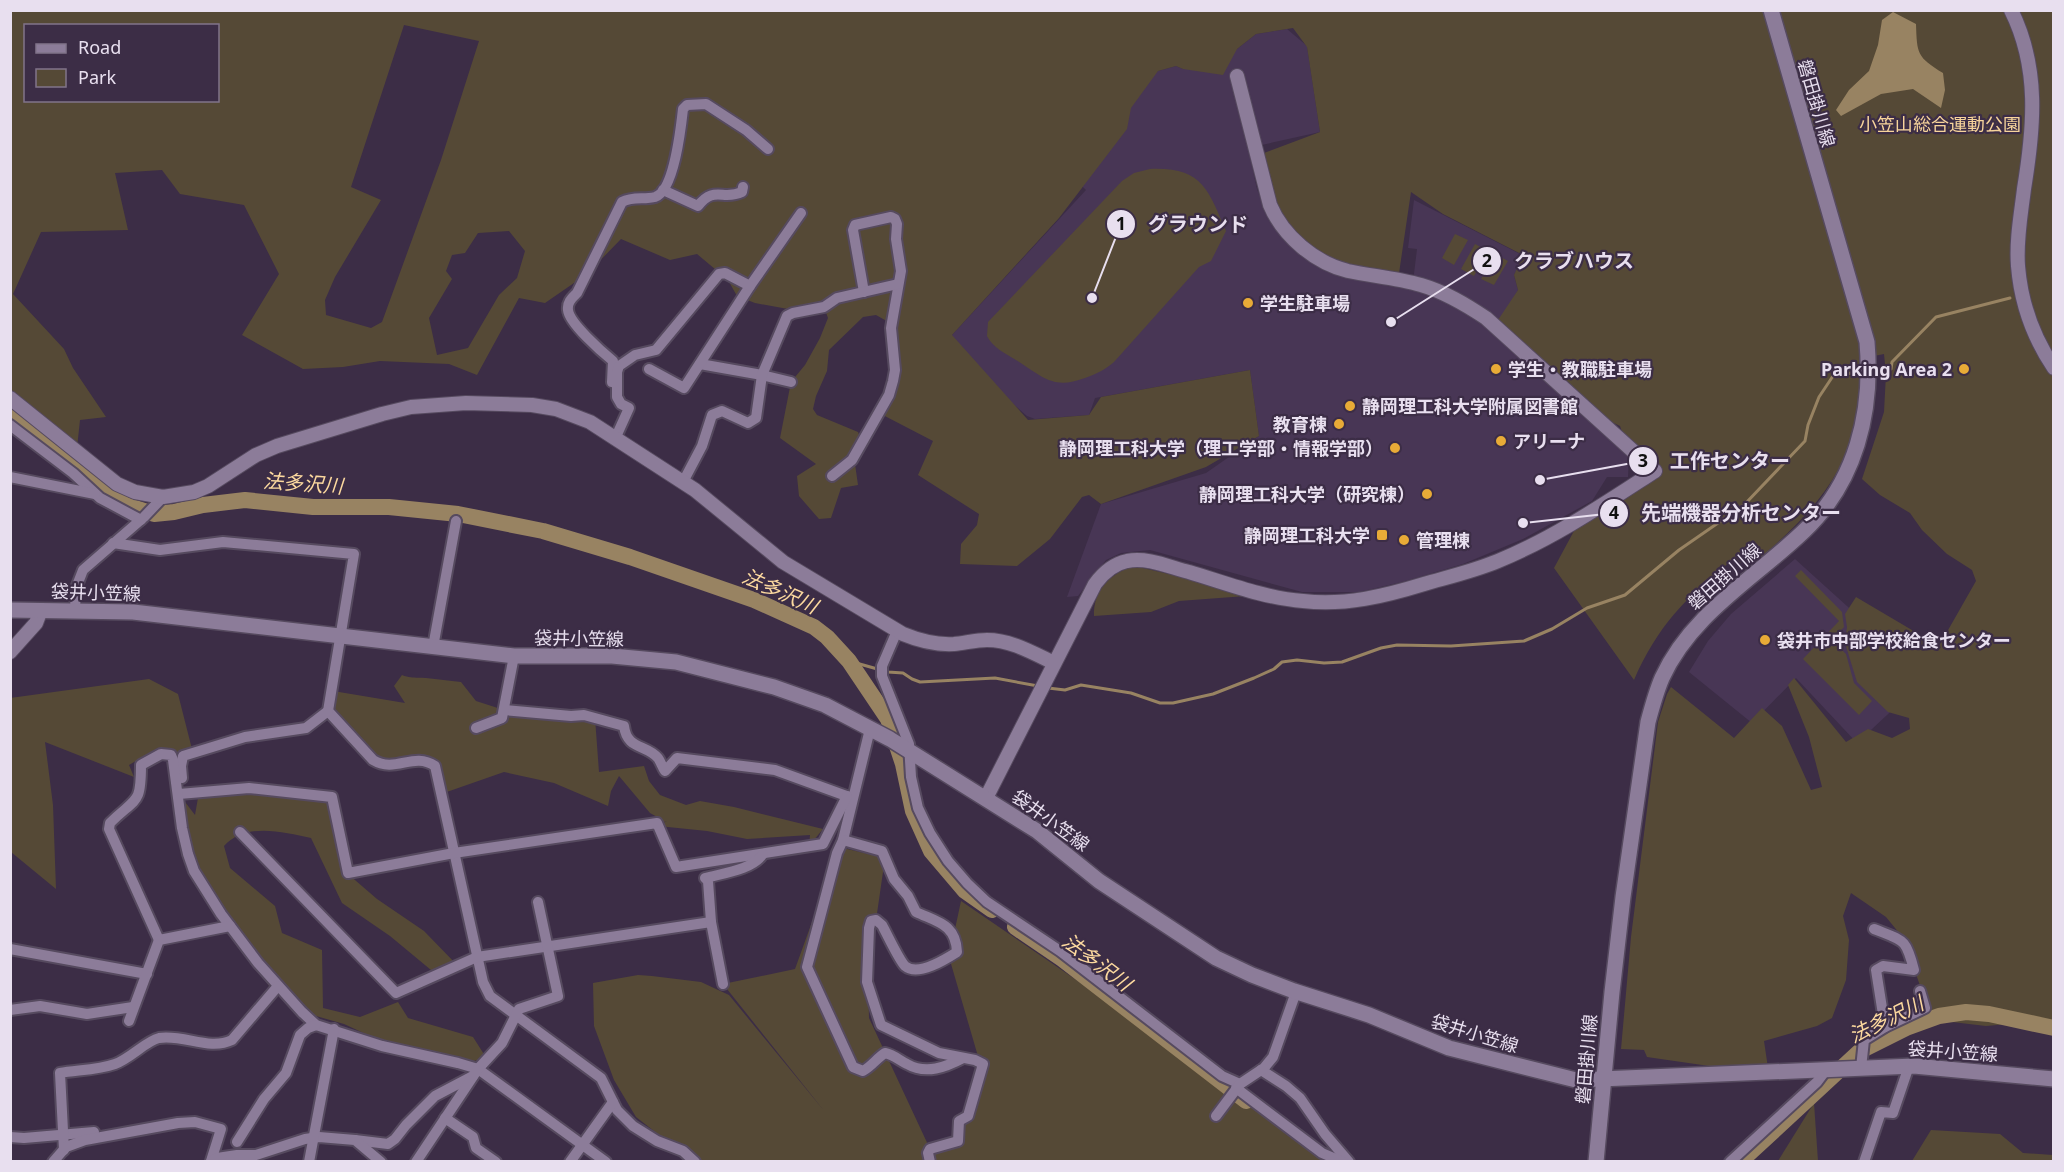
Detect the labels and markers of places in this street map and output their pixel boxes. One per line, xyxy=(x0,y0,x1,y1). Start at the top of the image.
callout: グラウンド xyxy=(1106,205,1260,243)
callout: クラブハウス xyxy=(1472,242,1646,280)
place label: 学生駐車場 xyxy=(1260,291,1350,315)
marker: 学生駐車場 xyxy=(1241,296,1255,310)
place label: 学生・教職駐車場 xyxy=(1508,357,1652,381)
place label: Parking Area 2 xyxy=(1821,357,1952,381)
marker: 学生・教職駐車場 xyxy=(1489,362,1503,376)
marker: Parking Area 2 xyxy=(1957,362,1971,376)
place label: 静岡理工科大学附属図書館 xyxy=(1362,394,1578,418)
marker: 静岡理工科大学附属図書館 xyxy=(1343,399,1357,413)
place label: 教育棟 xyxy=(1273,412,1327,436)
marker: 教育棟 xyxy=(1332,417,1346,431)
place label: アリーナ xyxy=(1513,429,1585,453)
marker: アリーナ xyxy=(1494,434,1508,448)
place label: 静岡理工科大学（理工学部・情報学部） xyxy=(1059,436,1383,460)
marker: 静岡理工科大学（理工学部・情報学部） xyxy=(1388,441,1402,455)
callout: 工作センター xyxy=(1628,442,1802,480)
place label: 静岡理工科大学（研究棟） xyxy=(1199,482,1415,506)
marker: 静岡理工科大学（研究棟） xyxy=(1420,487,1434,501)
callout: 先端機器分析センター xyxy=(1599,494,1853,532)
place label: 静岡理工科大学 xyxy=(1244,523,1370,547)
marker: 静岡理工科大学 xyxy=(1375,528,1389,542)
place label: 管理棟 xyxy=(1416,528,1470,552)
marker: 管理棟 xyxy=(1397,533,1411,547)
place label: 袋井市中部学校給食センター xyxy=(1777,628,2011,652)
marker: 袋井市中部学校給食センター xyxy=(1758,633,1772,647)

